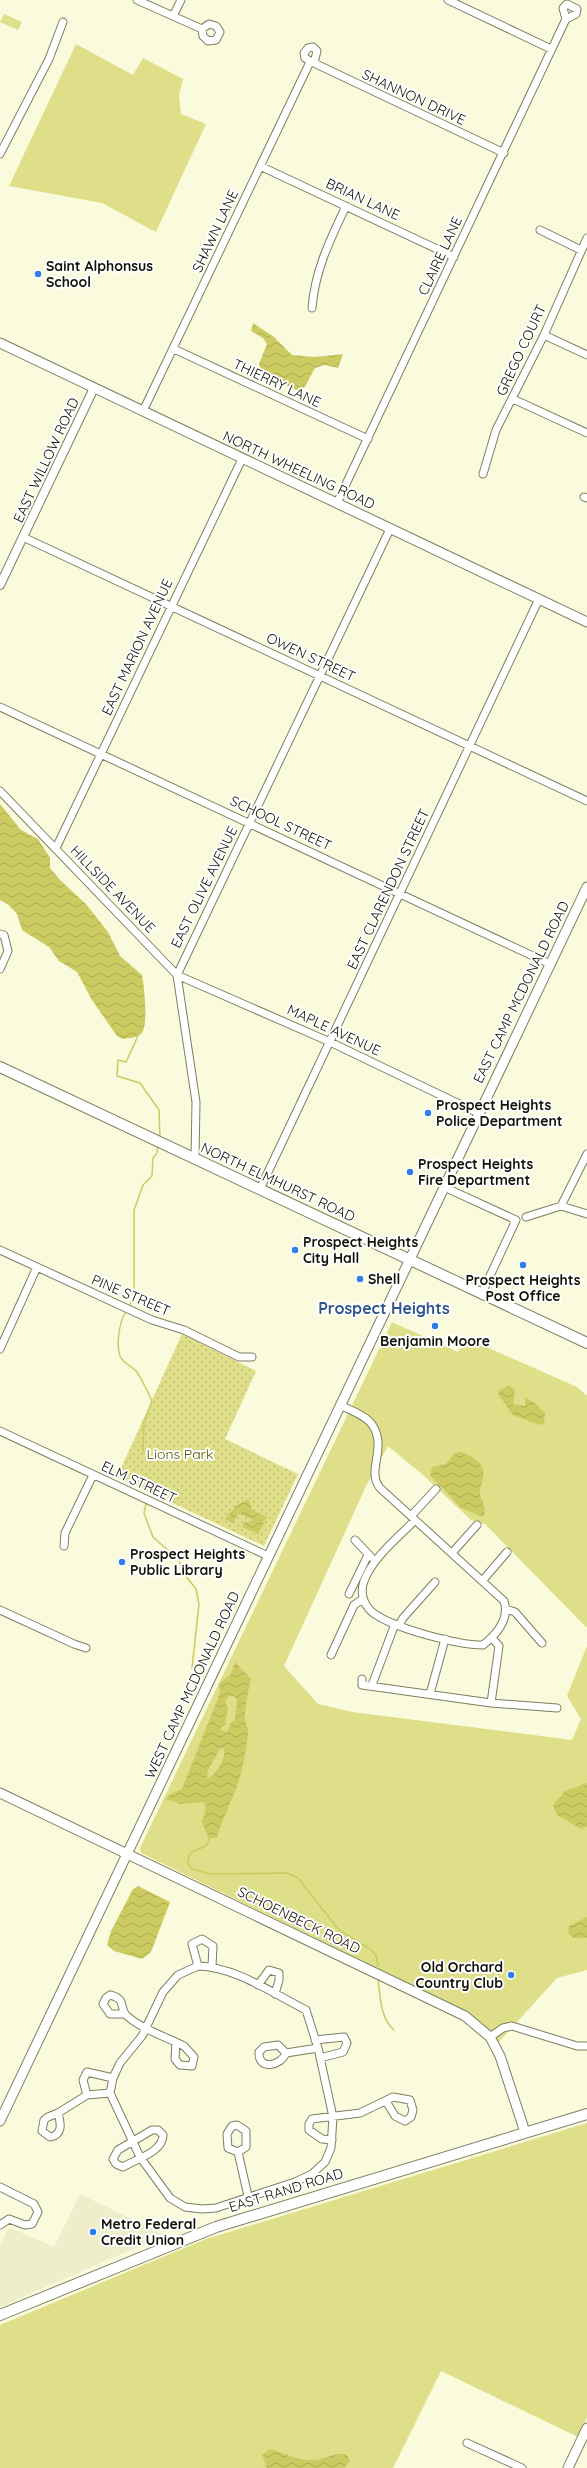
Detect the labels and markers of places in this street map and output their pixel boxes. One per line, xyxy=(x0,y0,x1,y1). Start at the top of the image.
place label: Saint Alphonsus School xyxy=(46,257,153,291)
marker: Saint Alphonsus School xyxy=(33,269,43,279)
place label: Prospect Heights Police Department xyxy=(436,1096,563,1130)
marker: Prospect Heights Police Department xyxy=(423,1108,433,1118)
place label: Prospect Heights Fire Department xyxy=(418,1155,533,1189)
marker: Prospect Heights Fire Department xyxy=(405,1167,415,1177)
place label: Prospect Heights City Hall xyxy=(303,1233,418,1267)
marker: Prospect Heights City Hall xyxy=(290,1245,300,1255)
marker: Prospect Heights Post Office xyxy=(518,1260,528,1270)
place label: Shell xyxy=(368,1270,400,1288)
place label: Prospect Heights Post Office xyxy=(465,1271,581,1305)
marker: Shell xyxy=(355,1274,365,1284)
marker: Benjamin Moore xyxy=(430,1321,440,1331)
place label: Benjamin Moore xyxy=(380,1332,490,1350)
place label: Prospect Heights Public Library xyxy=(130,1545,245,1579)
marker: Prospect Heights Public Library xyxy=(117,1557,127,1567)
place label: Old Orchard Country Club xyxy=(415,1958,503,1992)
marker: Old Orchard Country Club xyxy=(506,1970,516,1980)
place label: Metro Federal Credit Union xyxy=(101,2215,196,2249)
marker: Metro Federal Credit Union xyxy=(88,2227,98,2237)

